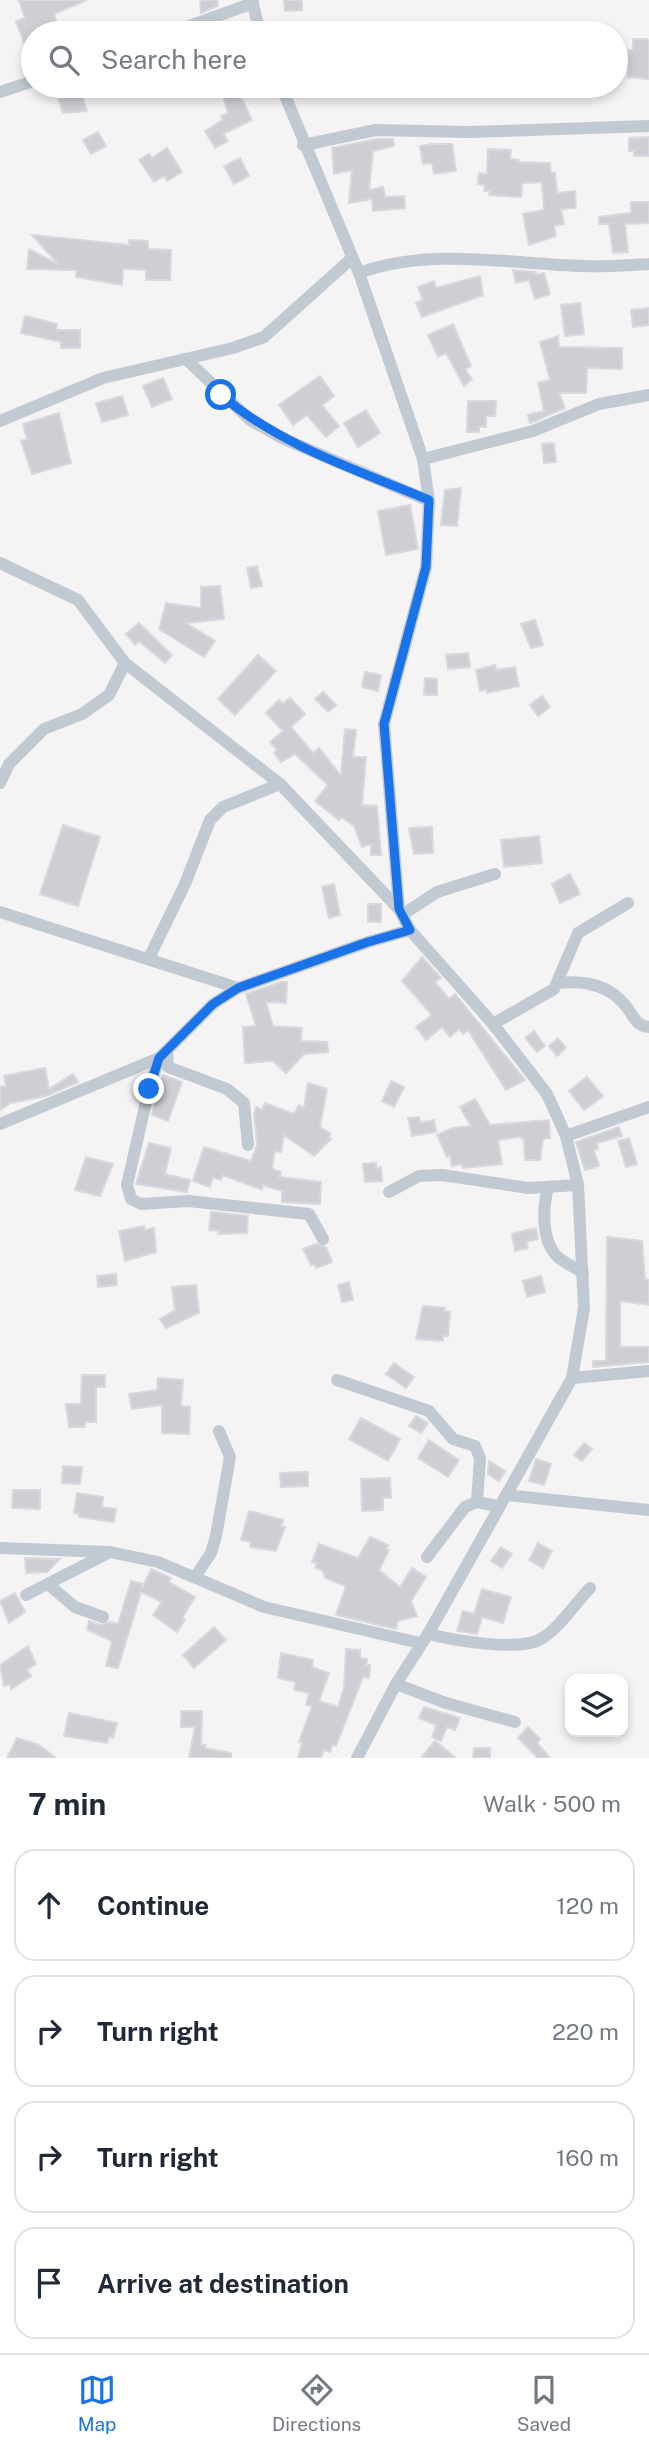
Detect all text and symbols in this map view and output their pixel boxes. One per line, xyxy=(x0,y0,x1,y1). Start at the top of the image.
search box xyxy=(21,21,628,98)
icon: search xyxy=(45,41,83,79)
text: Search here xyxy=(101,44,247,75)
route start xyxy=(205,379,236,410)
route end xyxy=(133,1073,164,1104)
map controls xyxy=(565,1674,628,1737)
button: layers xyxy=(565,1674,628,1737)
text: 7 min xyxy=(28,1786,106,1822)
text: Walk · 500 m xyxy=(483,1790,621,1817)
icon: ahead xyxy=(30,1886,68,1924)
text: Continue xyxy=(97,1890,209,1921)
text: 120 m xyxy=(556,1892,619,1919)
icon: right xyxy=(30,2012,68,2050)
text: Turn right xyxy=(97,2016,219,2047)
text: 220 m xyxy=(552,2018,619,2045)
icon: right xyxy=(30,2138,68,2176)
text: Turn right xyxy=(97,2142,219,2173)
text: 160 m xyxy=(556,2144,619,2171)
icon: arrive xyxy=(30,2264,68,2302)
text: Arrive at destination xyxy=(97,2268,349,2299)
tab: Map xyxy=(78,2371,116,2435)
tab: Directions xyxy=(272,2371,361,2435)
tab: Saved xyxy=(517,2371,571,2435)

